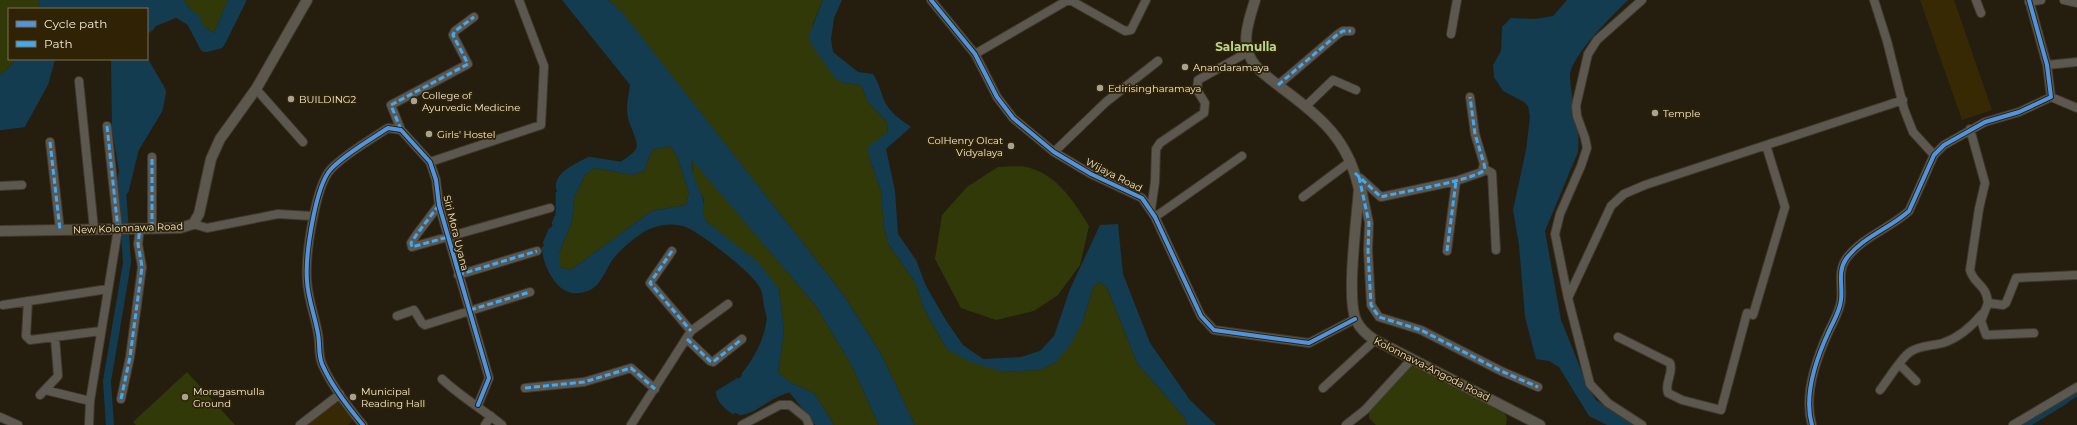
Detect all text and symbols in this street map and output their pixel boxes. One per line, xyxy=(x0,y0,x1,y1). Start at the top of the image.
legend xyxy=(8,8,148,60)
text: Cycle path xyxy=(44,16,107,31)
text: Path xyxy=(44,36,73,51)
district label: Salamulla xyxy=(1215,39,1277,54)
place label: Anandaramaya xyxy=(1193,61,1269,74)
marker: Anandaramaya xyxy=(1180,62,1190,72)
place label: Edirisingharamaya xyxy=(1108,82,1202,95)
marker: Edirisingharamaya xyxy=(1095,83,1105,93)
place label: College of Ayurvedic Medicine xyxy=(422,89,520,114)
place label: BUILDING2 xyxy=(299,93,357,106)
marker: BUILDING2 xyxy=(286,94,296,104)
marker: College of Ayurvedic Medicine xyxy=(409,96,419,106)
place label: Temple xyxy=(1663,107,1700,120)
marker: Temple xyxy=(1650,108,1660,118)
place label: Girls' Hostel xyxy=(437,128,495,141)
marker: Girls' Hostel xyxy=(424,129,434,139)
place label: ColHenry Olcat Vidyalaya xyxy=(928,134,1003,159)
marker: ColHenry Olcat Vidyalaya xyxy=(1006,141,1016,151)
street label: Wijaya Road xyxy=(1083,155,1145,195)
street label: Siri Mora Uyana xyxy=(440,194,472,272)
street label: New Kolonnawa Road xyxy=(73,220,183,236)
street label: Kolonnawa-Angoda Road xyxy=(1372,334,1492,404)
place label: Moragasmulla Ground xyxy=(193,385,265,410)
place label: Municipal Reading Hall xyxy=(361,385,425,410)
marker: Moragasmulla Ground xyxy=(180,392,190,402)
marker: Municipal Reading Hall xyxy=(348,392,358,402)

